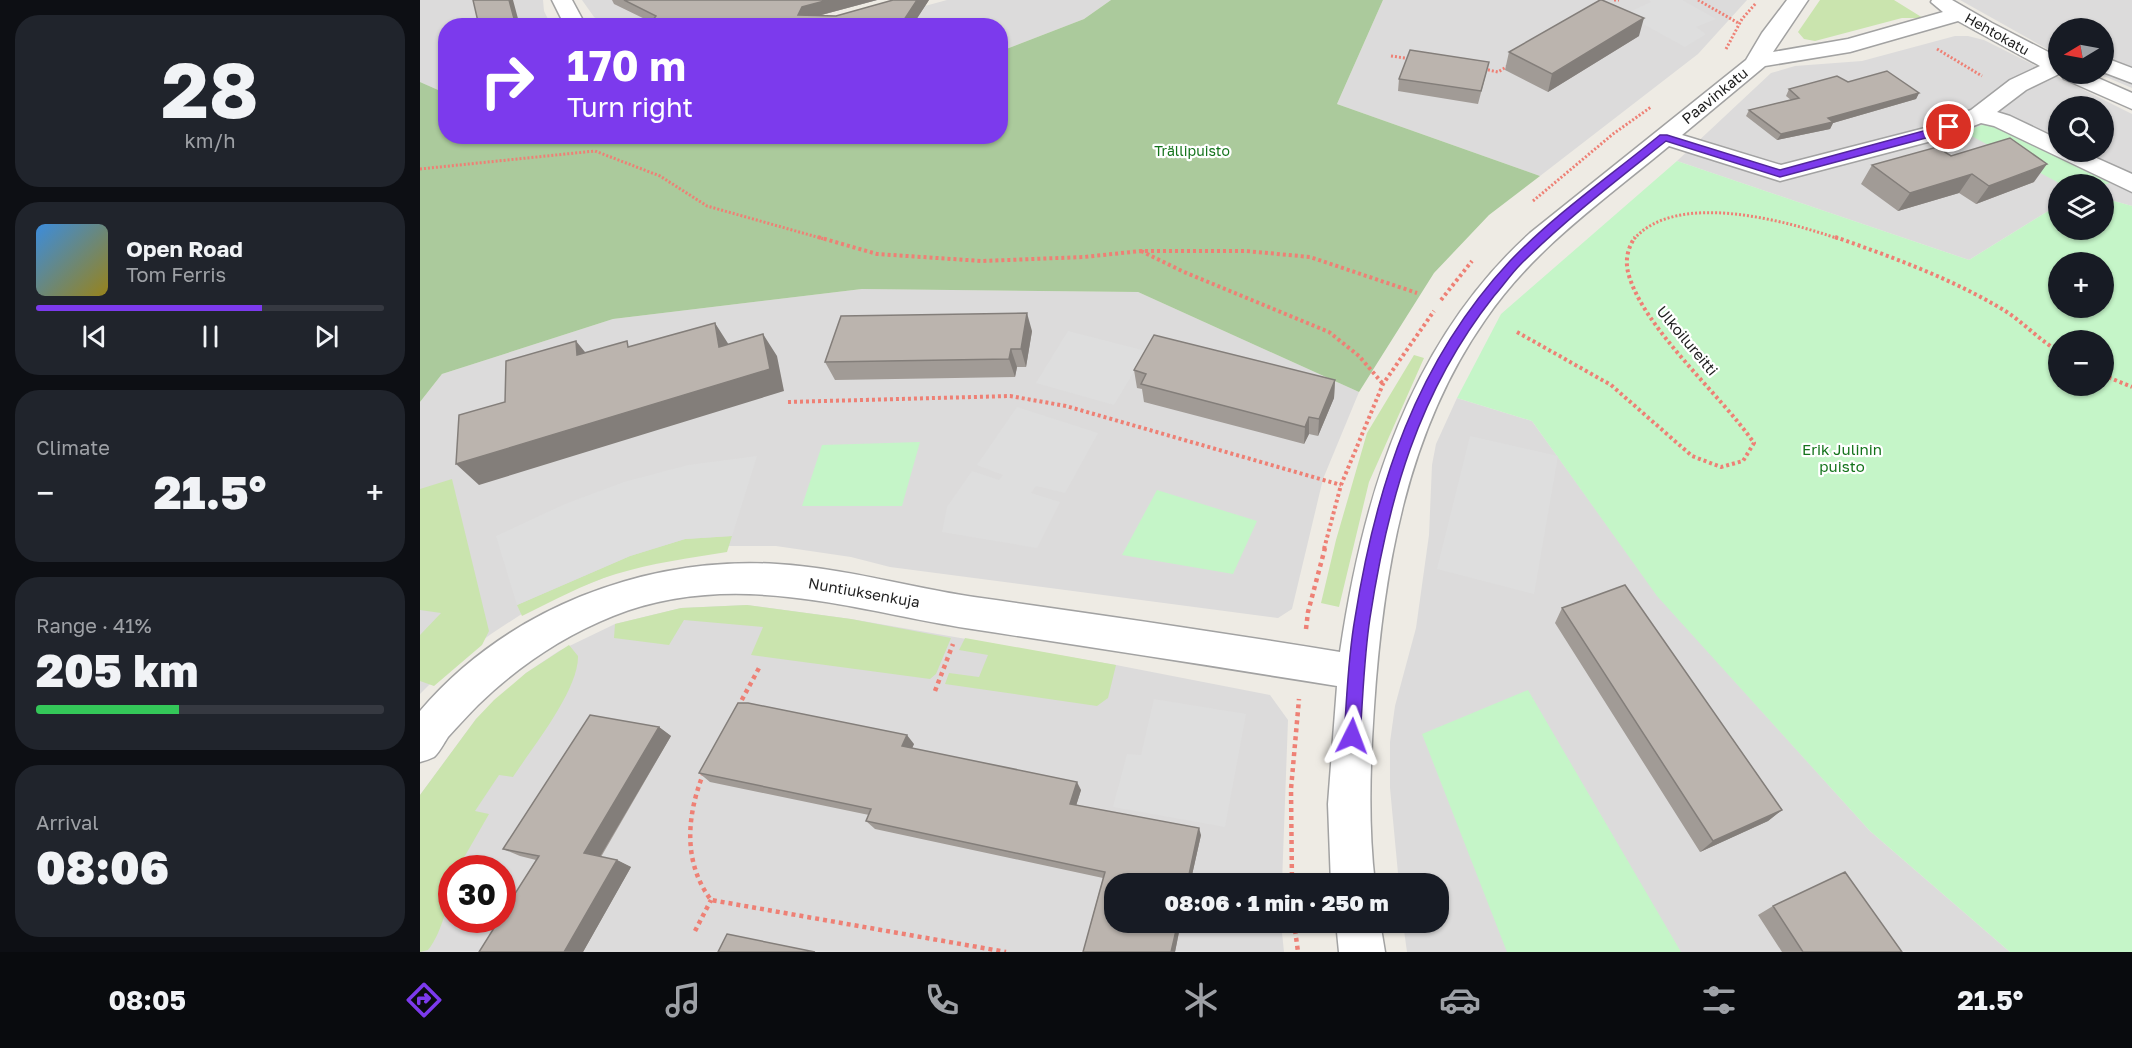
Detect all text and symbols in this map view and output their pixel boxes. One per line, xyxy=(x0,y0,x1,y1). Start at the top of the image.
street label: Hehtokatu xyxy=(1962,9,2032,58)
north arrow xyxy=(2048,18,2114,84)
map controls xyxy=(2048,18,2114,396)
text: 170 m xyxy=(567,40,686,90)
text: 28 xyxy=(161,42,259,135)
icon: right xyxy=(468,42,546,120)
street label: Paavinkatu xyxy=(1678,63,1751,127)
text: Turn right xyxy=(567,91,693,123)
button: search xyxy=(2048,96,2114,162)
pin xyxy=(1923,101,1974,152)
icon: arrive xyxy=(1932,110,1965,143)
text: km/h xyxy=(185,128,235,152)
park label: Trällipuisto xyxy=(1154,142,1230,159)
button: layers xyxy=(2048,174,2114,240)
text: Open Road xyxy=(126,235,243,262)
button: + xyxy=(2048,252,2114,318)
text: Tom Ferris xyxy=(126,262,226,286)
street label: Ulkoilureitti xyxy=(1654,302,1722,379)
icon: previous xyxy=(78,320,111,353)
icon: pause xyxy=(194,320,227,353)
icon: next xyxy=(310,320,343,353)
button: − xyxy=(2048,330,2114,396)
text: Climate xyxy=(36,435,110,459)
park label: Erik Julinin puisto xyxy=(1802,440,1882,475)
text: 21.5° xyxy=(154,465,266,519)
text: − xyxy=(36,473,54,512)
text: + xyxy=(366,473,384,512)
street label: Nuntiuksenkuja xyxy=(807,573,921,611)
text: Range · 41% xyxy=(36,613,152,637)
text: 205 km xyxy=(36,643,198,697)
position arrow xyxy=(1320,704,1384,768)
text: Arrival xyxy=(36,810,99,834)
text: 08:06 xyxy=(36,840,169,894)
speed limit sign: 30 xyxy=(438,855,516,933)
text: 08:06 · 1 min · 250 m xyxy=(1164,889,1389,916)
icon: directions xyxy=(403,979,445,1021)
icon: music xyxy=(662,979,704,1021)
icon: phone xyxy=(921,979,963,1021)
icon: climate xyxy=(1180,979,1222,1021)
icon: car xyxy=(1439,979,1481,1021)
icon: filters xyxy=(1698,979,1740,1021)
text: 08:05 xyxy=(109,984,186,1016)
text: 21.5° xyxy=(1957,984,2023,1016)

